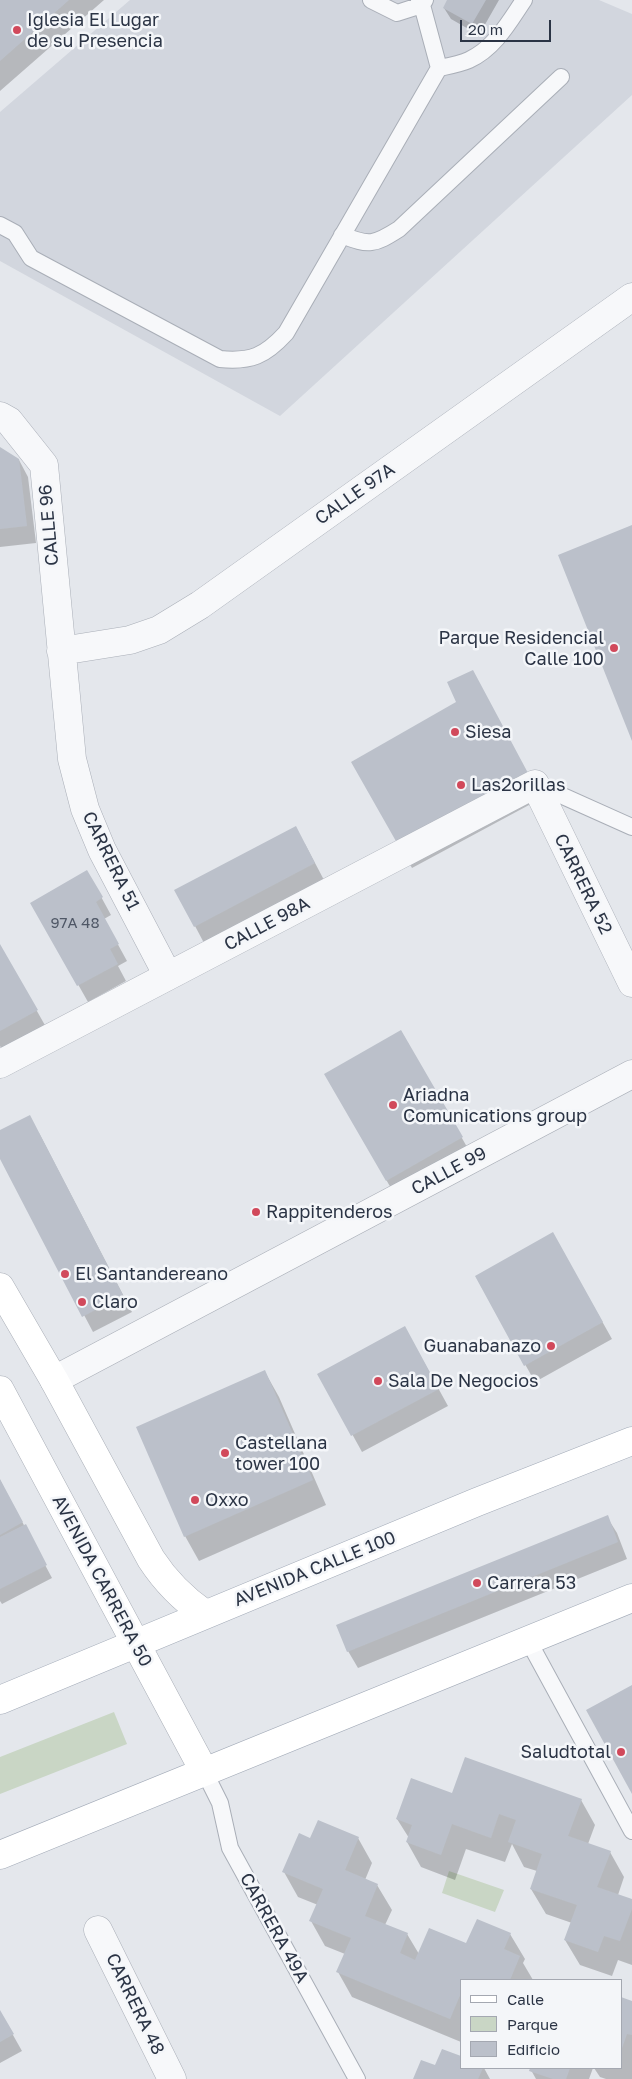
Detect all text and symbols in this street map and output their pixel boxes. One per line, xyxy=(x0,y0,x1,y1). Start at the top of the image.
place label: Iglesia El Lugar de su Presencia xyxy=(27,9,163,52)
scale bar xyxy=(462,10,553,42)
text: 20 m xyxy=(468,20,503,38)
marker: Iglesia El Lugar de su Presencia xyxy=(11,24,23,36)
street label: CALLE 97A xyxy=(311,459,399,529)
street label: CALLE 96 xyxy=(35,483,63,567)
place label: Parque Residencial Calle 100 xyxy=(438,627,604,670)
marker: Parque Residencial Calle 100 xyxy=(608,642,620,654)
place label: Siesa xyxy=(465,721,511,743)
marker: Siesa xyxy=(449,726,461,738)
place label: Las2orillas xyxy=(471,774,565,796)
marker: Las2orillas xyxy=(455,779,467,791)
street label: CARRERA 51 xyxy=(78,808,144,914)
street label: CARRERA 52 xyxy=(549,830,617,938)
street label: CALLE 98A xyxy=(220,892,314,956)
house number: 97A 48 xyxy=(50,914,100,932)
place label: Ariadna Comunications group xyxy=(403,1084,587,1126)
marker: Ariadna Comunications group xyxy=(387,1099,399,1111)
street label: CALLE 99 xyxy=(408,1142,490,1200)
place label: Rappitenderos xyxy=(266,1201,393,1223)
marker: Rappitenderos xyxy=(250,1206,262,1218)
place label: El Santandereano xyxy=(75,1263,228,1285)
marker: El Santandereano xyxy=(59,1268,71,1280)
place label: Claro xyxy=(92,1291,138,1313)
marker: Claro xyxy=(76,1296,88,1308)
place label: Guanabanazo xyxy=(424,1335,541,1357)
marker: Guanabanazo xyxy=(545,1340,557,1352)
place label: Sala De Negocios xyxy=(388,1370,539,1392)
marker: Sala De Negocios xyxy=(372,1375,384,1387)
place label: Castellana tower 100 xyxy=(235,1432,328,1475)
marker: Castellana tower 100 xyxy=(219,1447,231,1459)
place label: Oxxo xyxy=(205,1489,249,1511)
street label: AVENIDA CARRERA 50 xyxy=(48,1491,156,1671)
marker: Oxxo xyxy=(189,1494,201,1506)
street label: AVENIDA CALLE 100 xyxy=(231,1527,399,1611)
place label: Carrera 53 xyxy=(487,1572,576,1594)
marker: Carrera 53 xyxy=(471,1577,483,1589)
place label: Saludtotal xyxy=(520,1741,611,1763)
marker: Saludtotal xyxy=(615,1746,627,1758)
street label: CARRERA 49A xyxy=(235,1869,313,1987)
street label: CARRERA 48 xyxy=(101,1950,169,2058)
legend xyxy=(460,1979,622,2069)
text: Calle xyxy=(507,1990,544,2008)
text: Parque xyxy=(507,2015,558,2033)
text: Edificio xyxy=(507,2040,560,2058)

